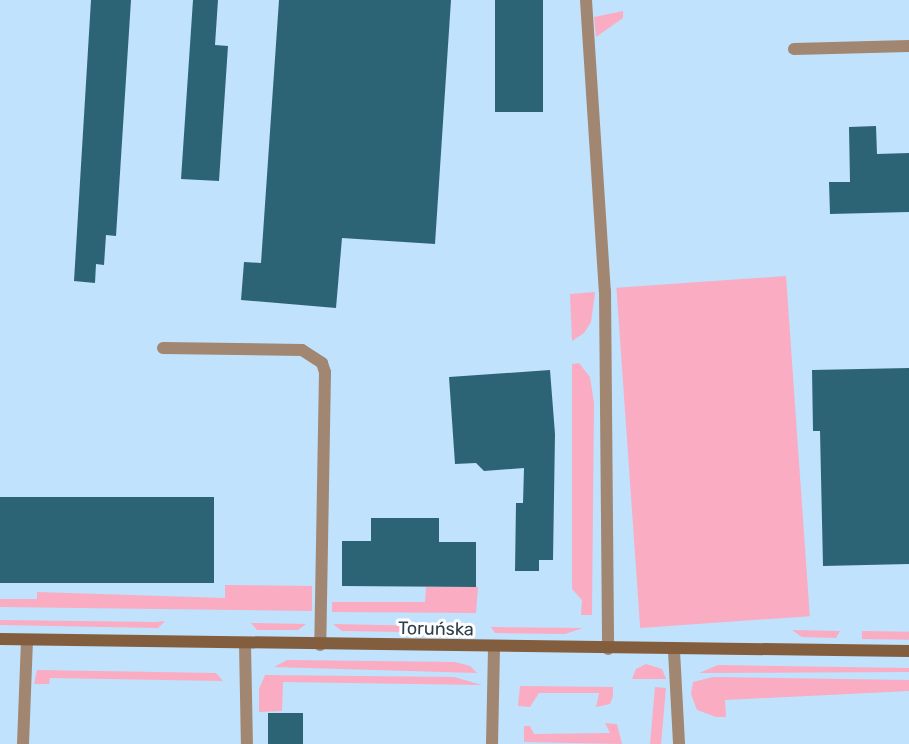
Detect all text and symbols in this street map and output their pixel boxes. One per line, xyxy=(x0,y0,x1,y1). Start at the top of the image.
street label: Toruńska xyxy=(398,618,474,640)

